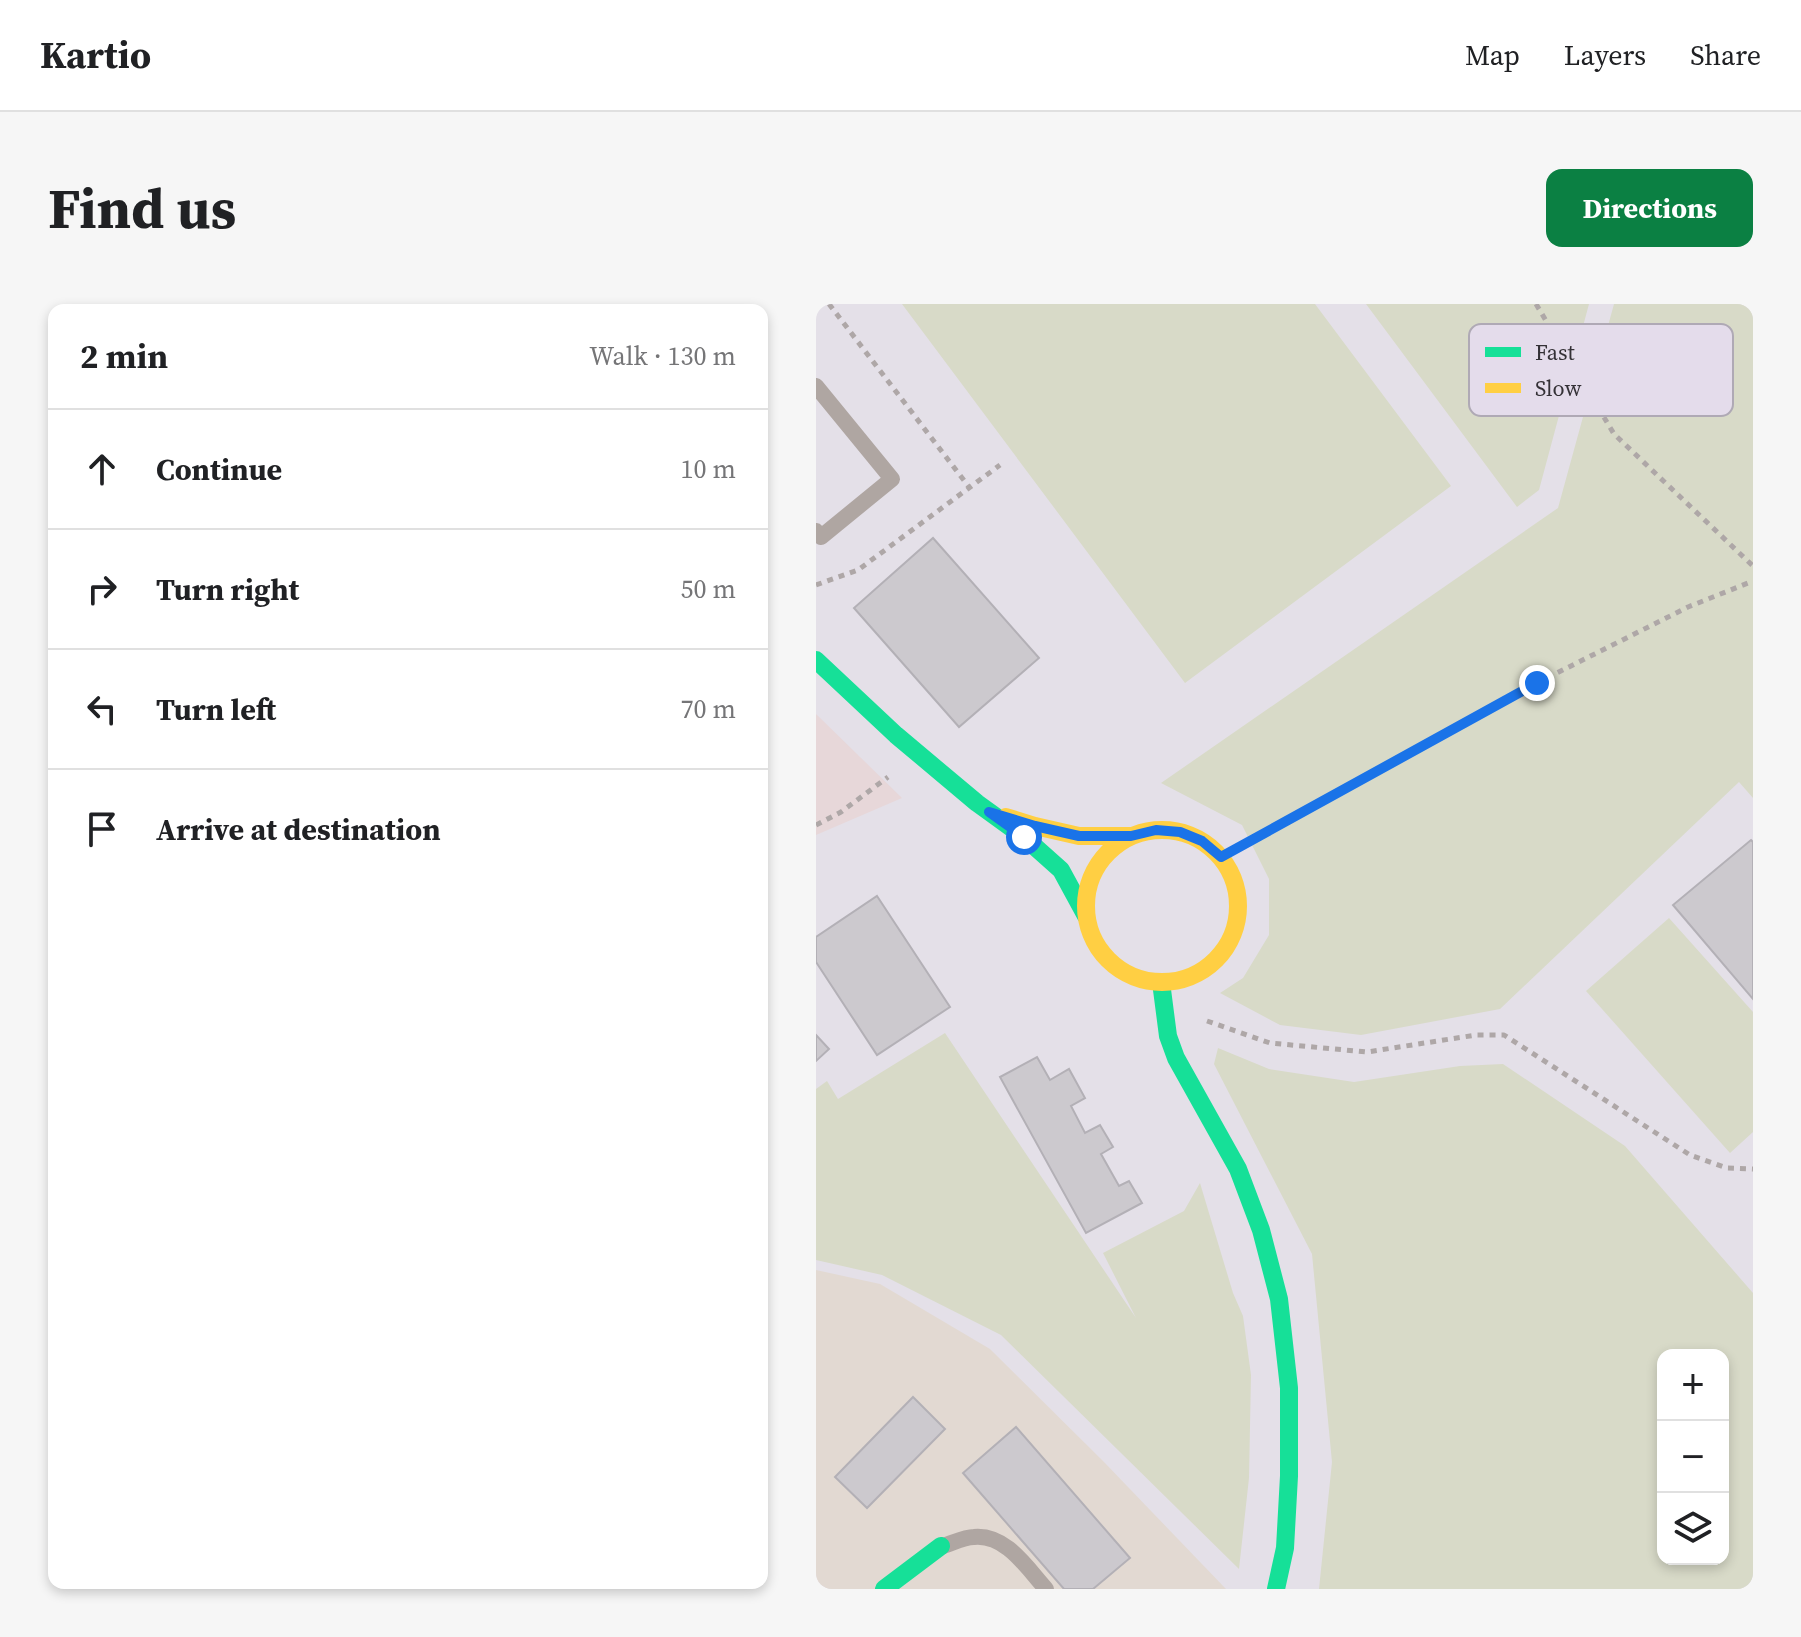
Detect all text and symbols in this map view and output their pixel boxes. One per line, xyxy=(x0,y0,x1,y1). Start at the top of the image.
text: Kartio xyxy=(40,29,151,81)
text: Map xyxy=(1465,36,1520,74)
text: Layers xyxy=(1564,36,1646,74)
text: Share xyxy=(1690,36,1761,74)
button: Directions xyxy=(1546,169,1753,247)
text: Find us xyxy=(48,170,236,247)
legend xyxy=(1469,324,1733,416)
text: 2 min xyxy=(80,333,168,379)
text: Fast xyxy=(1535,337,1576,367)
text: Walk · 130 m xyxy=(589,338,736,374)
text: Slow xyxy=(1535,373,1582,403)
icon: ahead xyxy=(80,447,124,491)
text: Continue xyxy=(156,449,282,490)
text: 10 m xyxy=(681,451,736,487)
icon: right xyxy=(80,567,124,611)
text: Turn right xyxy=(156,569,299,610)
text: 50 m xyxy=(681,571,736,607)
route end xyxy=(1519,665,1555,701)
icon: left xyxy=(80,687,124,731)
text: Turn left xyxy=(156,689,276,730)
text: 70 m xyxy=(681,691,736,727)
icon: arrive xyxy=(80,807,124,851)
text: Arrive at destination xyxy=(156,809,441,850)
route start xyxy=(1006,819,1042,855)
map controls xyxy=(1657,1349,1729,1565)
button: + xyxy=(1657,1349,1729,1421)
button: − xyxy=(1657,1421,1729,1493)
button: layers xyxy=(1657,1493,1729,1565)

